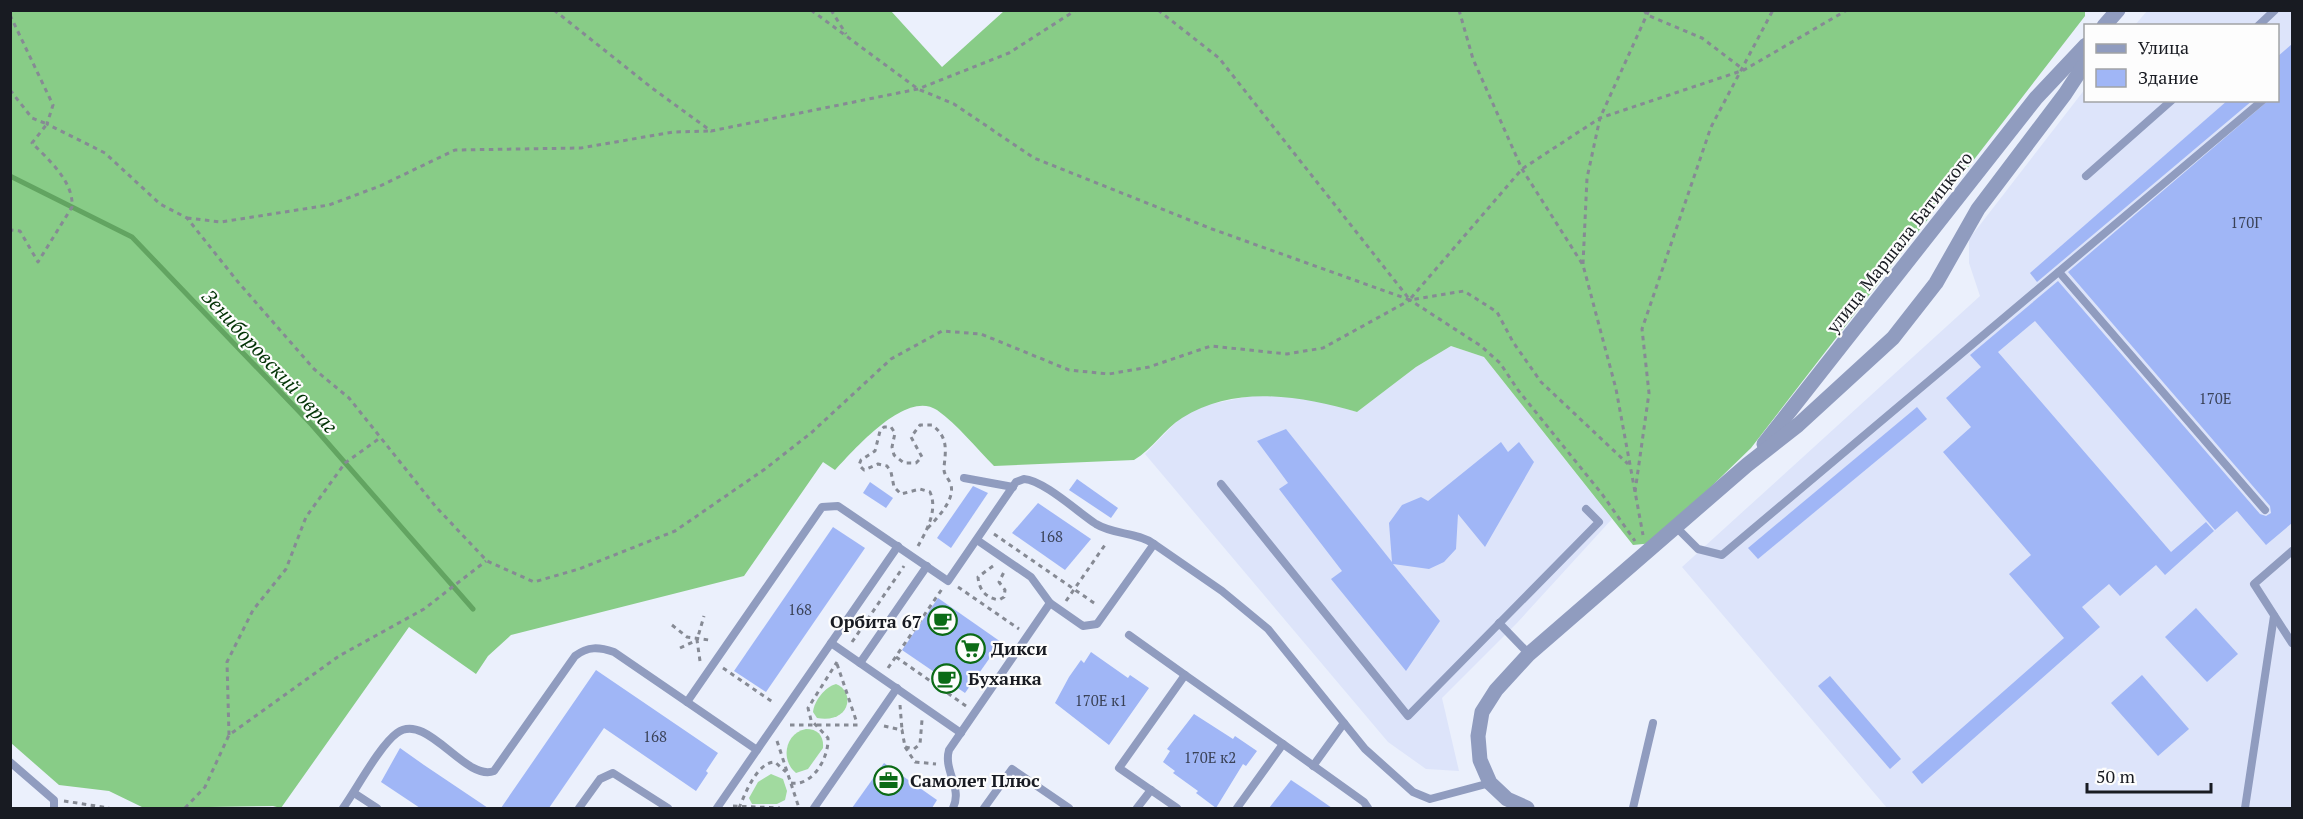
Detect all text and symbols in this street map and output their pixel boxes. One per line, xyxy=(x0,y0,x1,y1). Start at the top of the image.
legend xyxy=(2084,24,2279,102)
text: Улица xyxy=(2138,35,2189,59)
text: Здание xyxy=(2138,65,2198,89)
street label: улица Маршала Батицкого xyxy=(1820,146,1978,339)
house number: 170Г xyxy=(2230,212,2262,232)
water label: Зениборовский овраг xyxy=(196,283,344,439)
house number: 170Е xyxy=(2199,388,2231,408)
house number: 168 xyxy=(1039,526,1063,546)
house number: 168 xyxy=(788,599,812,619)
cafe icon: Орбита 67 xyxy=(927,605,959,637)
place label: Орбита 67 xyxy=(830,609,922,633)
supermarket icon: Дикси xyxy=(954,632,986,664)
place label: Дикси xyxy=(991,636,1047,660)
cafe icon: Буханка xyxy=(931,662,963,694)
place label: Буханка xyxy=(968,666,1042,690)
house number: 170Е к1 xyxy=(1075,690,1127,710)
house number: 168 xyxy=(643,726,667,746)
house number: 170Е к2 xyxy=(1184,747,1236,767)
scale bar xyxy=(2087,756,2212,794)
office icon: Самолет Плюс xyxy=(873,764,905,796)
text: 50 m xyxy=(2096,764,2136,788)
place label: Самолет Плюс xyxy=(910,768,1040,792)

